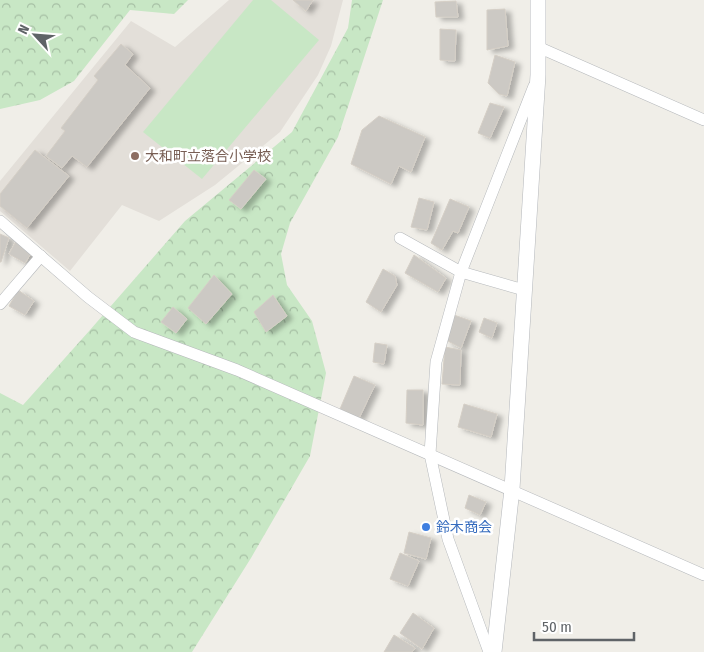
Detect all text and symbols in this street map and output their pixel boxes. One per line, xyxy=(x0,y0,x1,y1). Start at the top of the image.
north arrow xyxy=(10,10,60,60)
text: N xyxy=(14,22,33,37)
place label: 大和町立落合小学校 xyxy=(145,148,271,165)
marker: 大和町立落合小学校 xyxy=(129,150,141,162)
place label: 鈴木商会 xyxy=(436,519,492,536)
marker: 鈴木商会 xyxy=(420,521,432,533)
scale bar xyxy=(534,610,634,642)
text: 50 m xyxy=(542,618,572,636)

